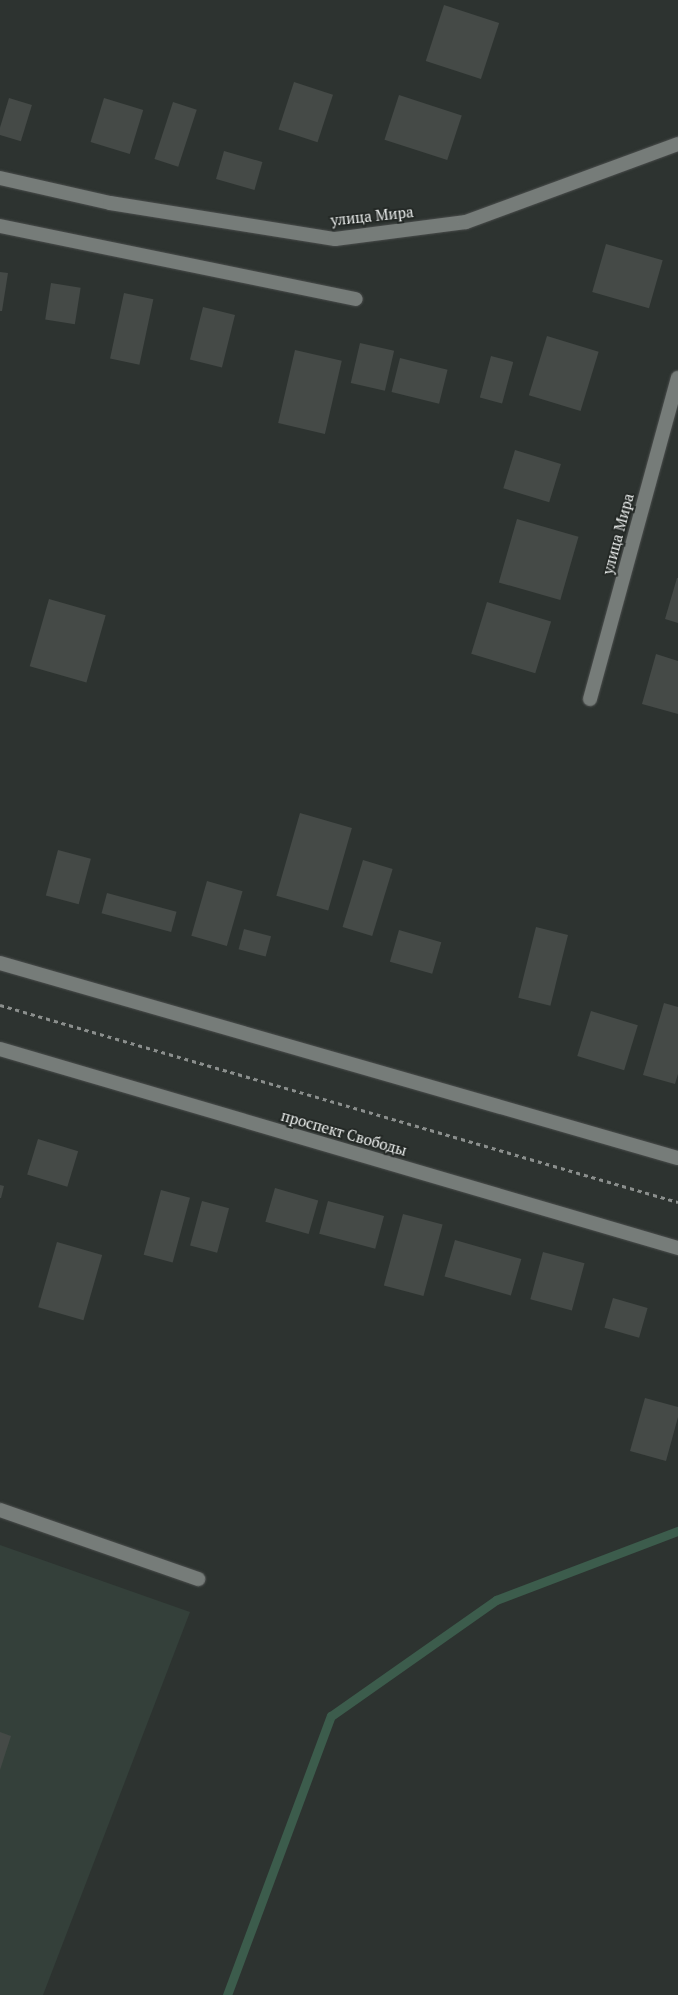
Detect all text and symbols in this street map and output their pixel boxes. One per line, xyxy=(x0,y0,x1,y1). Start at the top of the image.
street label: улица Мира xyxy=(330,203,414,229)
street label: улица Мира xyxy=(599,491,637,577)
street label: проспект Свободы xyxy=(279,1106,409,1160)

